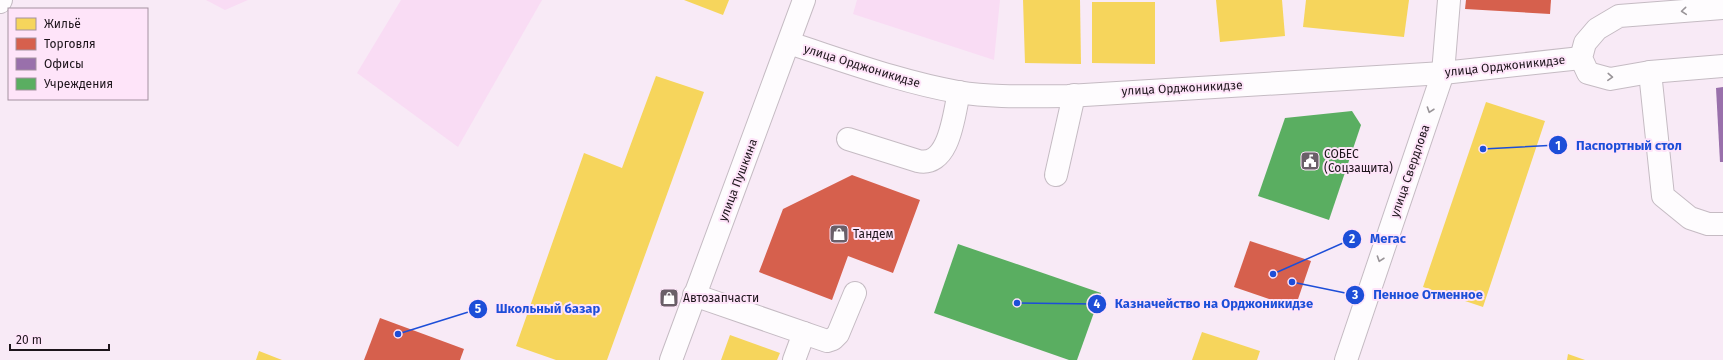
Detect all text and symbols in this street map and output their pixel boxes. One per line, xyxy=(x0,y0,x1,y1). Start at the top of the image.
one-way arrow xyxy=(1681,7,1687,16)
legend xyxy=(8,8,148,100)
text: Жильё xyxy=(44,17,81,31)
text: Торговля xyxy=(44,37,96,51)
street label: улица Орджоникидзе xyxy=(802,42,922,90)
street label: улица Орджоникидзе xyxy=(1444,53,1566,79)
text: Офисы xyxy=(44,57,84,71)
one-way arrow xyxy=(1606,73,1613,82)
text: Учреждения xyxy=(44,77,113,91)
street label: улица Орджоникидзе xyxy=(1121,78,1243,98)
one-way arrow xyxy=(1427,106,1435,113)
street label: улица Свердлова xyxy=(1388,123,1432,219)
callout: Паспортный стол xyxy=(1548,133,1690,158)
street label: улица Пушкина xyxy=(716,137,760,223)
text: Паспортный стол xyxy=(1576,138,1682,153)
text: 1 xyxy=(1555,139,1561,153)
place label: СОБЕС (Соцзащита) xyxy=(1324,147,1393,175)
public building icon: СОБЕС (Соцзащита) xyxy=(1299,150,1321,172)
shop icon: Тандем xyxy=(828,223,850,245)
callout: Мегас xyxy=(1342,226,1414,251)
place label: Тандем xyxy=(853,227,894,241)
text: Мегас xyxy=(1370,231,1407,246)
text: 2 xyxy=(1349,232,1355,246)
one-way arrow xyxy=(1376,256,1385,263)
callout: Пенное Отменное xyxy=(1345,282,1491,307)
shop icon: Автозапчасти xyxy=(658,287,680,309)
text: Пенное Отменное xyxy=(1373,287,1483,302)
text: 3 xyxy=(1351,288,1358,302)
place label: Автозапчасти xyxy=(683,291,759,305)
callout: Казначейство на Орджоникидзе xyxy=(1087,291,1321,316)
callout: Школьный базар xyxy=(468,296,608,321)
text: Казначейство на Орджоникидзе xyxy=(1115,296,1313,311)
text: 4 xyxy=(1094,297,1101,311)
text: Школьный базар xyxy=(496,301,600,316)
text: 5 xyxy=(475,302,482,316)
scale bar xyxy=(10,326,109,352)
text: 20 m xyxy=(16,333,42,347)

